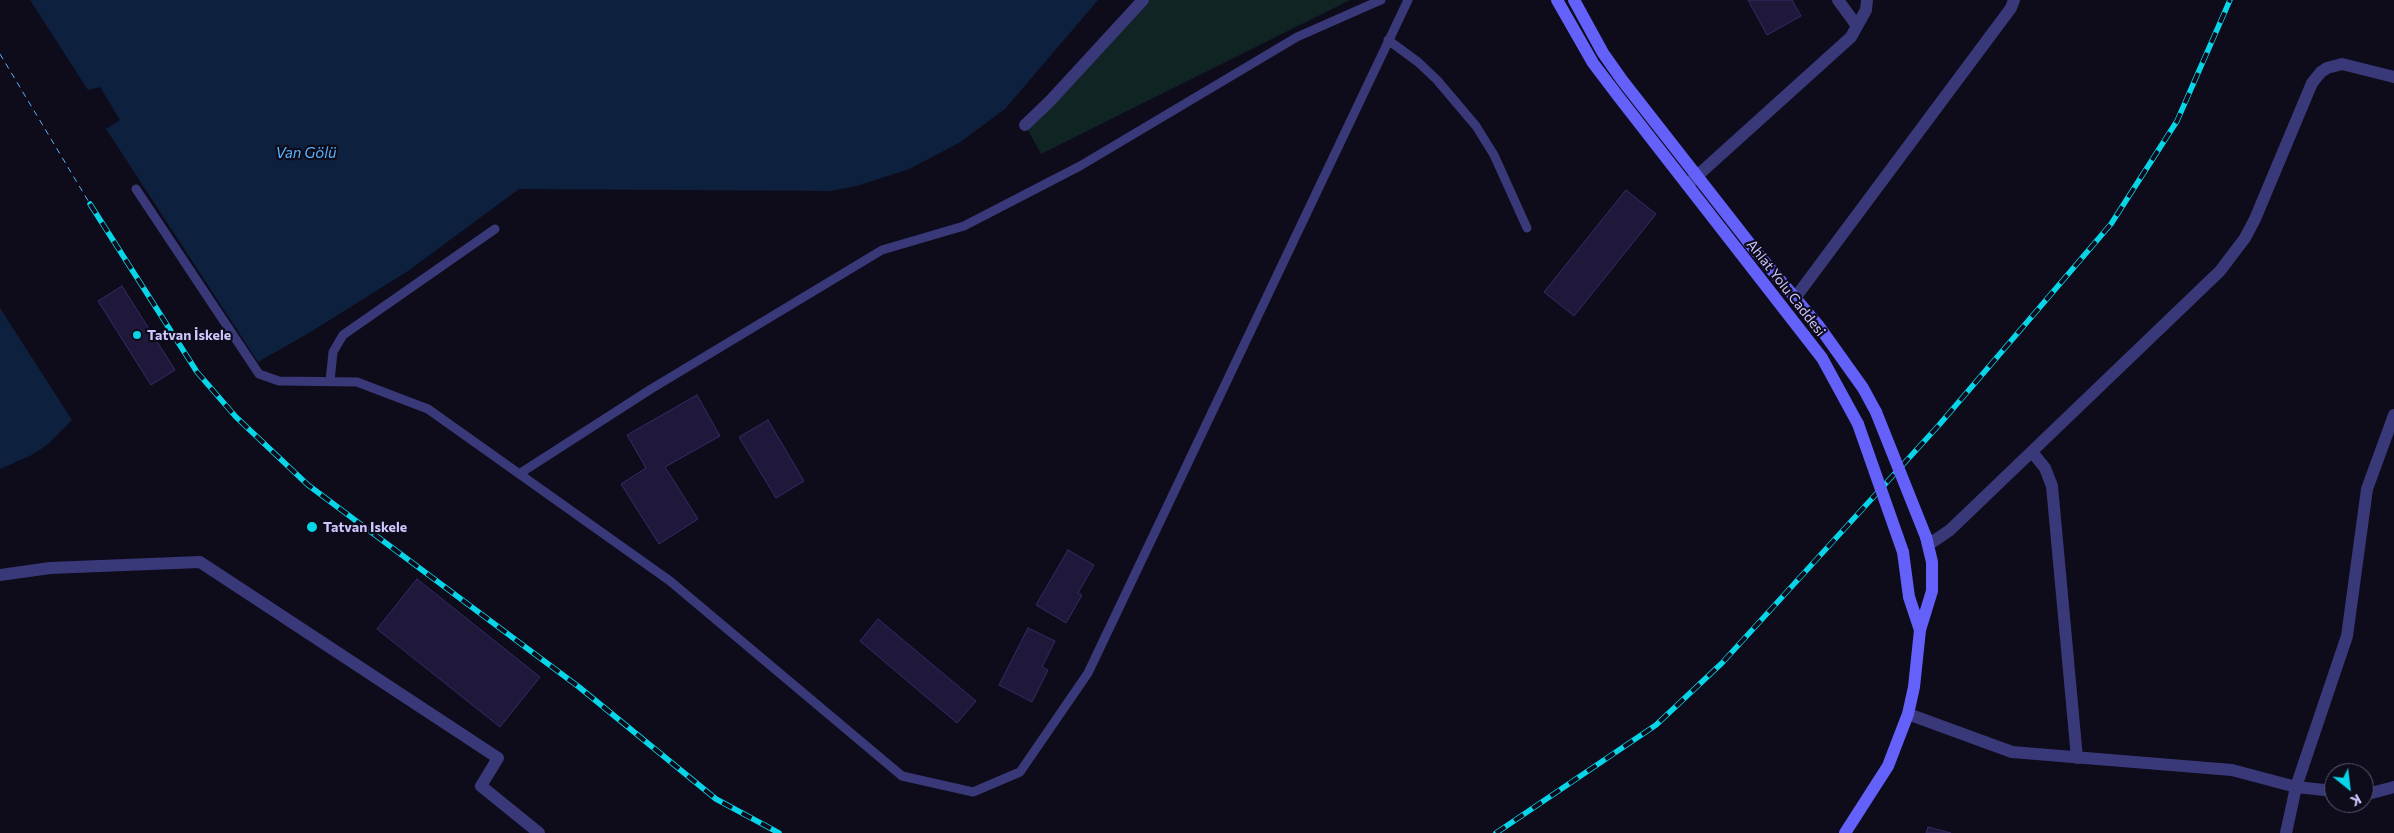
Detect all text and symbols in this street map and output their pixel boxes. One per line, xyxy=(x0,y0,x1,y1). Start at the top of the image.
water label: Van Gölü xyxy=(276,144,336,162)
street label: Ahlat Yolu Caddesi xyxy=(1743,236,1829,340)
place label: Tatvan İskele xyxy=(147,327,231,343)
marker: Tatvan İskele xyxy=(131,329,143,341)
place label: Tatvan Iskele xyxy=(323,519,407,535)
marker: Tatvan Iskele xyxy=(305,520,319,534)
north arrow xyxy=(2324,763,2374,813)
text: K xyxy=(2348,791,2364,810)

